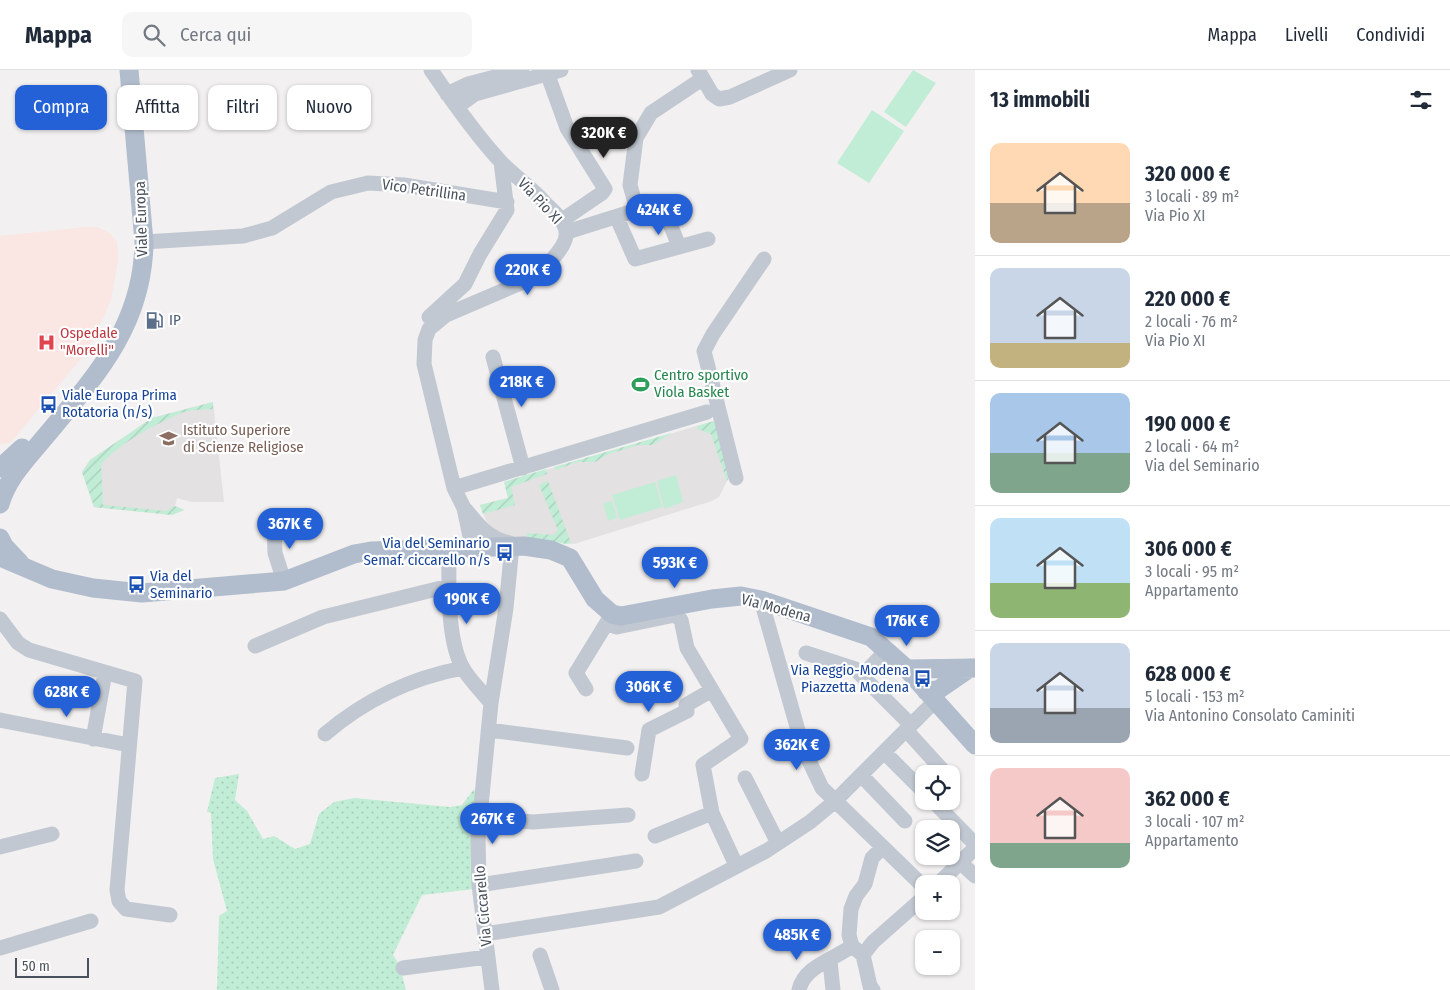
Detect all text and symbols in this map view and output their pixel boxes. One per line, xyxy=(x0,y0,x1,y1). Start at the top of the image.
search box xyxy=(122,12,472,57)
text: Mappa xyxy=(25,21,92,49)
icon: search xyxy=(140,21,168,49)
text: Cerca qui xyxy=(180,23,251,46)
text: Mappa xyxy=(1208,24,1257,46)
text: Livelli xyxy=(1285,24,1328,46)
text: Condividi xyxy=(1356,24,1425,46)
chip: Compra xyxy=(15,85,107,130)
chip: Affitta xyxy=(117,85,198,130)
chip: Filtri xyxy=(208,85,277,130)
chip: Nuovo xyxy=(287,85,371,130)
icon: filters xyxy=(1407,86,1435,114)
text: 13 immobili xyxy=(990,87,1090,113)
pin: 320K € xyxy=(563,116,645,159)
text: 320K € xyxy=(582,123,626,142)
text: 320 000 € xyxy=(1145,161,1230,187)
icon: home xyxy=(1030,163,1090,223)
street label: Via Pio XI xyxy=(514,174,566,228)
street label: Vico Petrillina xyxy=(381,175,467,205)
street label: Viale Europa xyxy=(131,181,151,257)
text: 3 locali · 89 m² xyxy=(1145,187,1239,206)
pin: 424K € xyxy=(618,194,700,236)
text: 424K € xyxy=(637,200,681,219)
text: Via Pio XI xyxy=(1145,206,1205,225)
pin: 220K € xyxy=(487,254,569,296)
text: 220K € xyxy=(506,260,550,279)
text: 220 000 € xyxy=(1145,286,1230,312)
icon: home xyxy=(1030,288,1090,348)
fuel station icon: IP xyxy=(145,310,165,330)
place label: IP xyxy=(169,311,181,329)
text: 2 locali · 76 m² xyxy=(1145,312,1238,331)
place label: Ospedale "Morelli" xyxy=(60,324,118,359)
text: Via Pio XI xyxy=(1145,331,1205,350)
hospital icon: Ospedale "Morelli" xyxy=(36,332,56,352)
pin: 218K € xyxy=(481,366,563,408)
place label: Centro sportivo Viola Basket xyxy=(654,366,749,401)
text: 218K € xyxy=(500,372,544,391)
sports icon: Centro sportivo Viola Basket xyxy=(630,374,650,394)
place label: Viale Europa Prima Rotatoria (n/s) xyxy=(62,386,177,421)
bus stop icon: Viale Europa Prima Rotatoria (n/s) xyxy=(38,394,58,414)
text: 190 000 € xyxy=(1145,411,1231,437)
icon: home xyxy=(1030,413,1090,473)
place label: Istituto Superiore di Scienze Religiose xyxy=(183,421,304,456)
school or university icon: Istituto Superiore di Scienze Religiose xyxy=(159,429,179,449)
text: 2 locali · 64 m² xyxy=(1145,437,1239,456)
text: Via del Seminario xyxy=(1145,456,1260,475)
pin: 367K € xyxy=(249,508,331,550)
text: 367K € xyxy=(268,514,312,533)
place label: Via del Seminario Semaf. ciccarello n/s xyxy=(363,534,490,569)
text: 306 000 € xyxy=(1145,536,1232,562)
icon: home xyxy=(1030,538,1090,598)
bus stop icon: Via del Seminario Semaf. ciccarello n/s xyxy=(494,542,514,562)
pin: 593K € xyxy=(634,546,716,589)
text: 593K € xyxy=(653,553,697,572)
text: 3 locali · 95 m² xyxy=(1145,562,1239,581)
place label: Via del Seminario xyxy=(150,567,212,602)
bus stop icon: Via del Seminario xyxy=(126,575,146,595)
text: Appartamento xyxy=(1145,581,1239,600)
pin: 190K € xyxy=(426,582,508,625)
text: 190K € xyxy=(445,589,489,608)
street label: Via Modena xyxy=(739,590,813,626)
pin: 176K € xyxy=(866,604,948,647)
text: 176K € xyxy=(886,611,928,630)
place label: Via Reggio-Modena Piazzetta Modena xyxy=(791,661,909,696)
text: 628 000 € xyxy=(1145,661,1231,687)
icon: home xyxy=(1030,663,1090,723)
bus stop icon: Via Reggio-Modena Piazzetta Modena xyxy=(913,669,933,689)
pin: 306K € xyxy=(608,670,690,713)
pin: 628K € xyxy=(26,676,108,718)
text: 306K € xyxy=(626,677,672,696)
text: 628K € xyxy=(44,682,90,701)
text: 5 locali · 153 m² xyxy=(1145,687,1245,706)
text: Via Antonino Consolato Caminiti xyxy=(1145,706,1355,725)
pin: 362K € xyxy=(756,728,838,771)
text: 362K € xyxy=(775,735,819,754)
map controls xyxy=(915,765,960,975)
button: locate xyxy=(915,765,960,810)
text: 362 000 € xyxy=(1145,786,1230,812)
icon: home xyxy=(1030,788,1090,848)
pin: 267K € xyxy=(452,802,534,845)
text: 267K € xyxy=(471,809,515,828)
text: 3 locali · 107 m² xyxy=(1145,812,1245,831)
button: layers xyxy=(915,820,960,865)
text: Appartamento xyxy=(1145,831,1239,850)
street label: Via Ciccarello xyxy=(470,865,496,947)
button: + xyxy=(915,875,960,920)
pin: 485K € xyxy=(756,918,838,961)
text: 485K € xyxy=(774,925,820,944)
button: − xyxy=(915,930,960,975)
scale bar xyxy=(15,955,89,978)
text: 50 m xyxy=(22,958,50,975)

